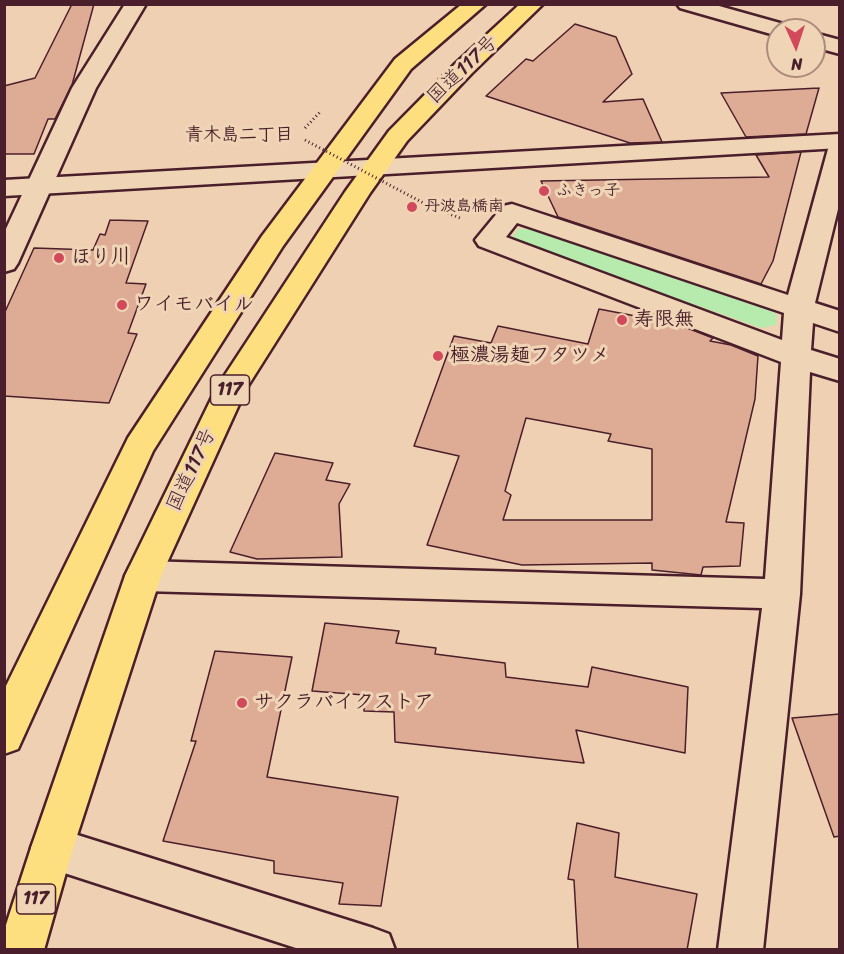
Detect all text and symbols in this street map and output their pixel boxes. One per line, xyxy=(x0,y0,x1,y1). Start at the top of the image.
north arrow xyxy=(766,18,826,78)
street label: 国道117号 xyxy=(423,31,503,109)
text: N xyxy=(791,50,803,79)
district label: 青木島二丁目 xyxy=(185,124,293,146)
place label: ふきっ子 xyxy=(556,181,620,201)
marker: ふきっ子 xyxy=(537,184,551,198)
place label: 丹波島橋南 xyxy=(424,197,504,217)
marker: 丹波島橋南 xyxy=(405,200,419,214)
place label: ほり川 xyxy=(71,246,131,270)
marker: ほり川 xyxy=(52,251,66,265)
place label: ワイモバイル xyxy=(134,293,254,317)
marker: ワイモバイル xyxy=(115,298,129,312)
place label: 寿限無 xyxy=(634,308,694,332)
marker: 寿限無 xyxy=(615,313,629,327)
place label: 極濃湯麺フタツメ xyxy=(450,344,610,368)
marker: 極濃湯麺フタツメ xyxy=(431,349,445,363)
road number: 117 xyxy=(210,375,250,405)
street label: 国道117号 xyxy=(162,425,222,515)
place label: サクラバイクストア xyxy=(254,691,434,715)
marker: サクラバイクストア xyxy=(235,696,249,710)
road number: 117 xyxy=(16,884,56,914)

